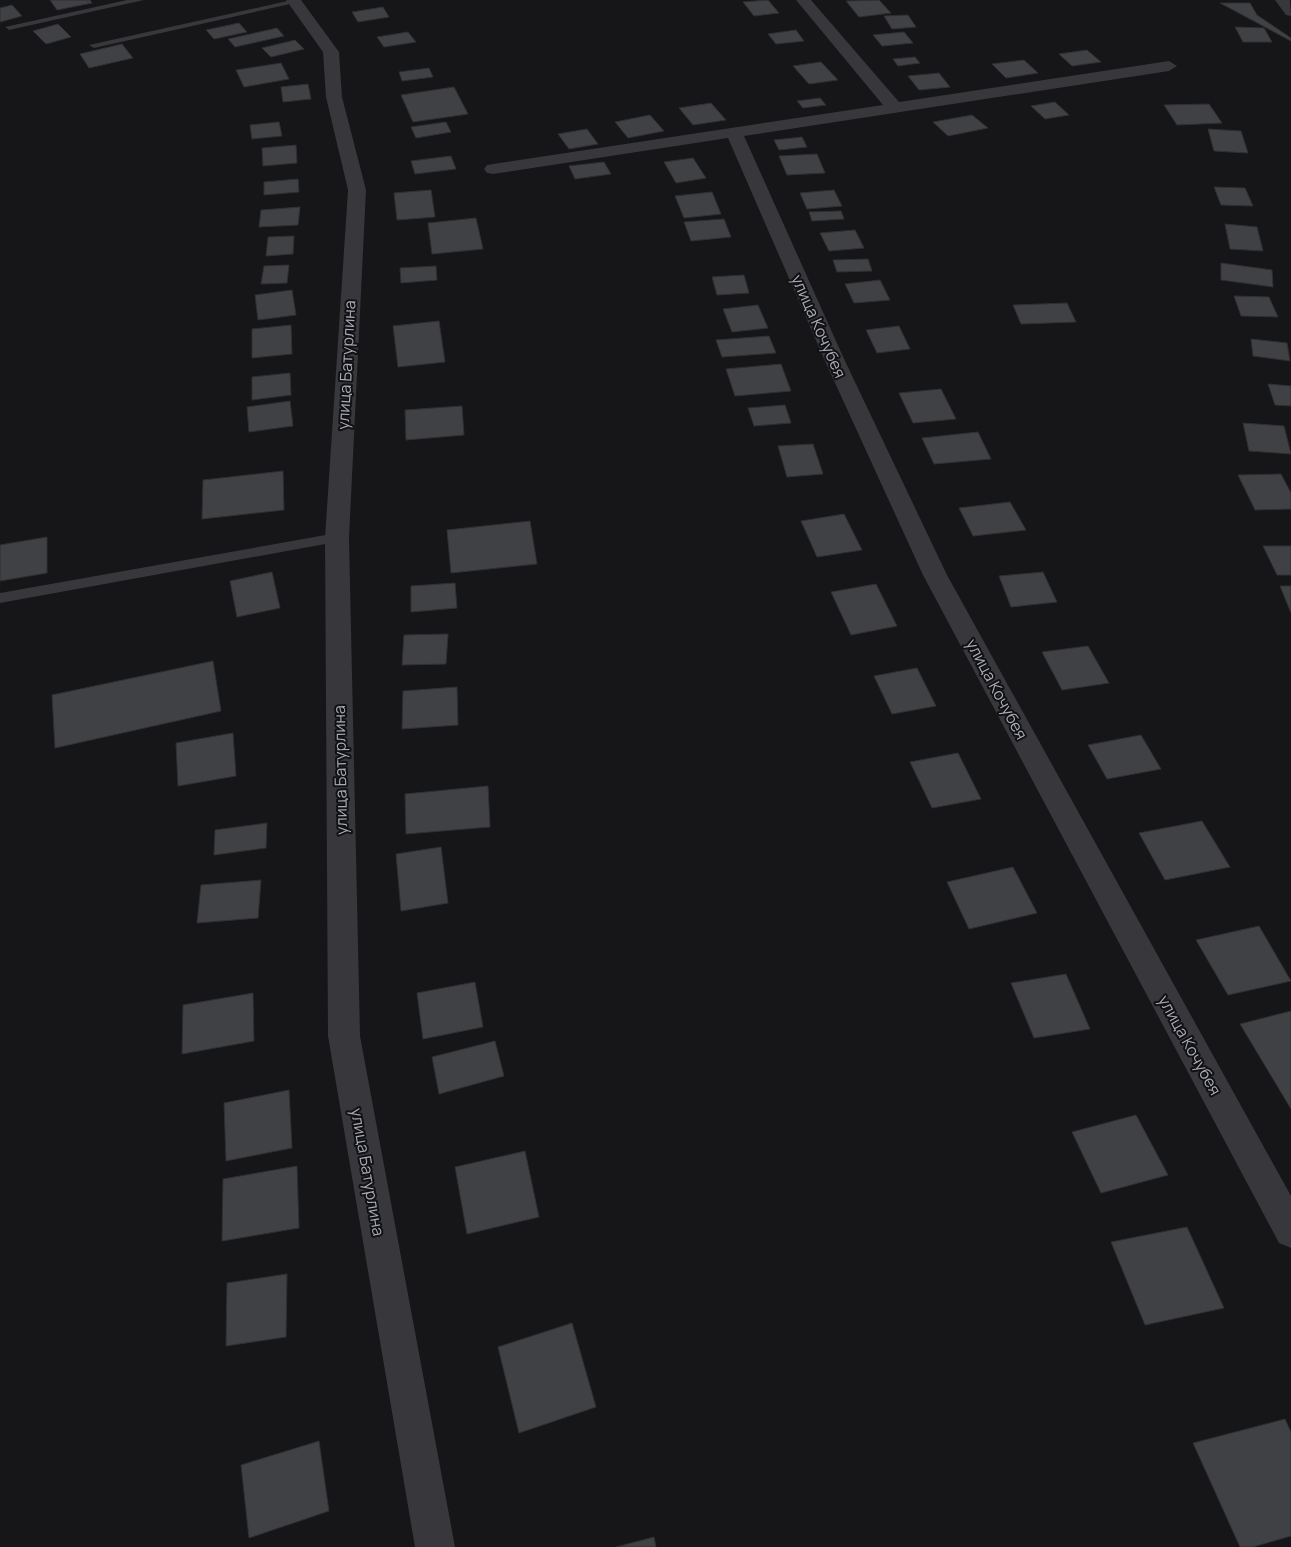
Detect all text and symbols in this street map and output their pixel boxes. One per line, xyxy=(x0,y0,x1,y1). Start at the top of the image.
street label: улица Кочубея xyxy=(786,271,852,381)
street label: улица Батурлина xyxy=(332,300,360,430)
street label: улица Кочубея xyxy=(961,635,1033,743)
street label: улица Батурлина xyxy=(328,705,352,835)
street label: улица Кочубея xyxy=(1153,991,1227,1099)
street label: улица Батурлина xyxy=(346,1106,390,1238)

